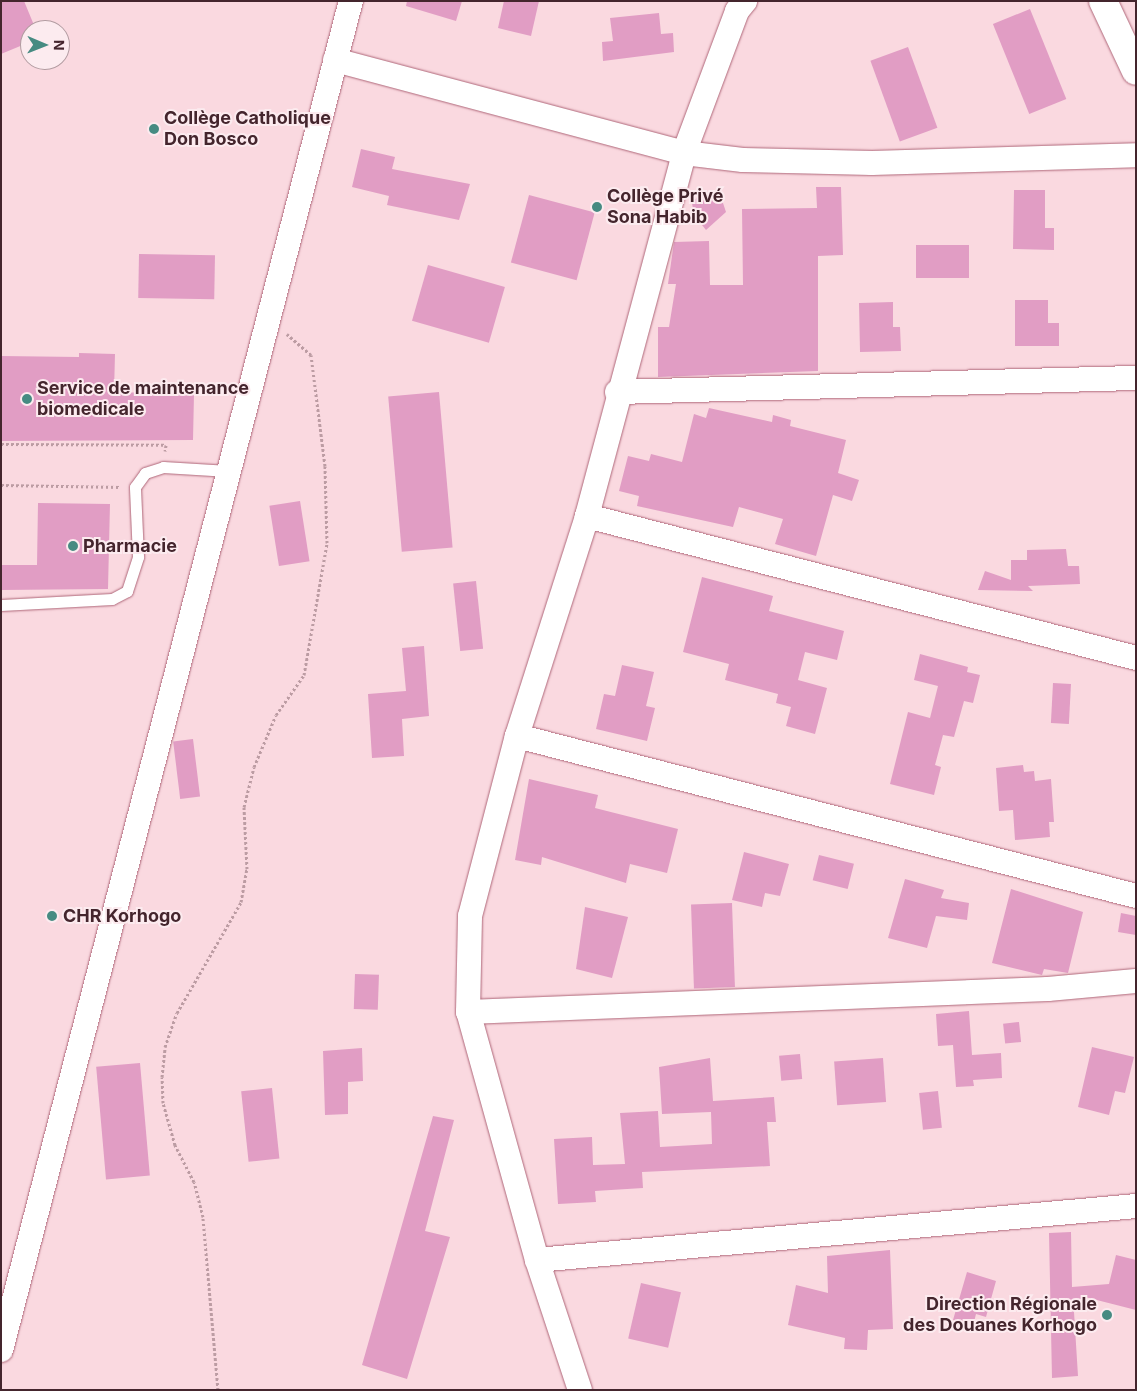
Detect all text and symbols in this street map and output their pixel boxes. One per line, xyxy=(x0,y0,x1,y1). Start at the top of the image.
north arrow xyxy=(20,20,70,70)
text: N xyxy=(51,40,68,51)
place label: Collège Catholique Don Bosco xyxy=(164,108,331,150)
marker: Collège Catholique Don Bosco xyxy=(148,123,160,135)
place label: Collège Privé Sona Habib xyxy=(607,186,723,228)
marker: Collège Privé Sona Habib xyxy=(591,201,603,213)
place label: Service de maintenance biomedicale xyxy=(37,378,249,420)
marker: Service de maintenance biomedicale xyxy=(21,393,33,405)
place label: Pharmacie xyxy=(83,535,177,557)
marker: Pharmacie xyxy=(67,540,79,552)
place label: CHR Korhogo xyxy=(63,905,181,927)
marker: CHR Korhogo xyxy=(45,909,59,923)
place label: Direction Régionale des Douanes Korhogo xyxy=(903,1294,1097,1336)
marker: Direction Régionale des Douanes Korhogo xyxy=(1101,1309,1113,1321)

